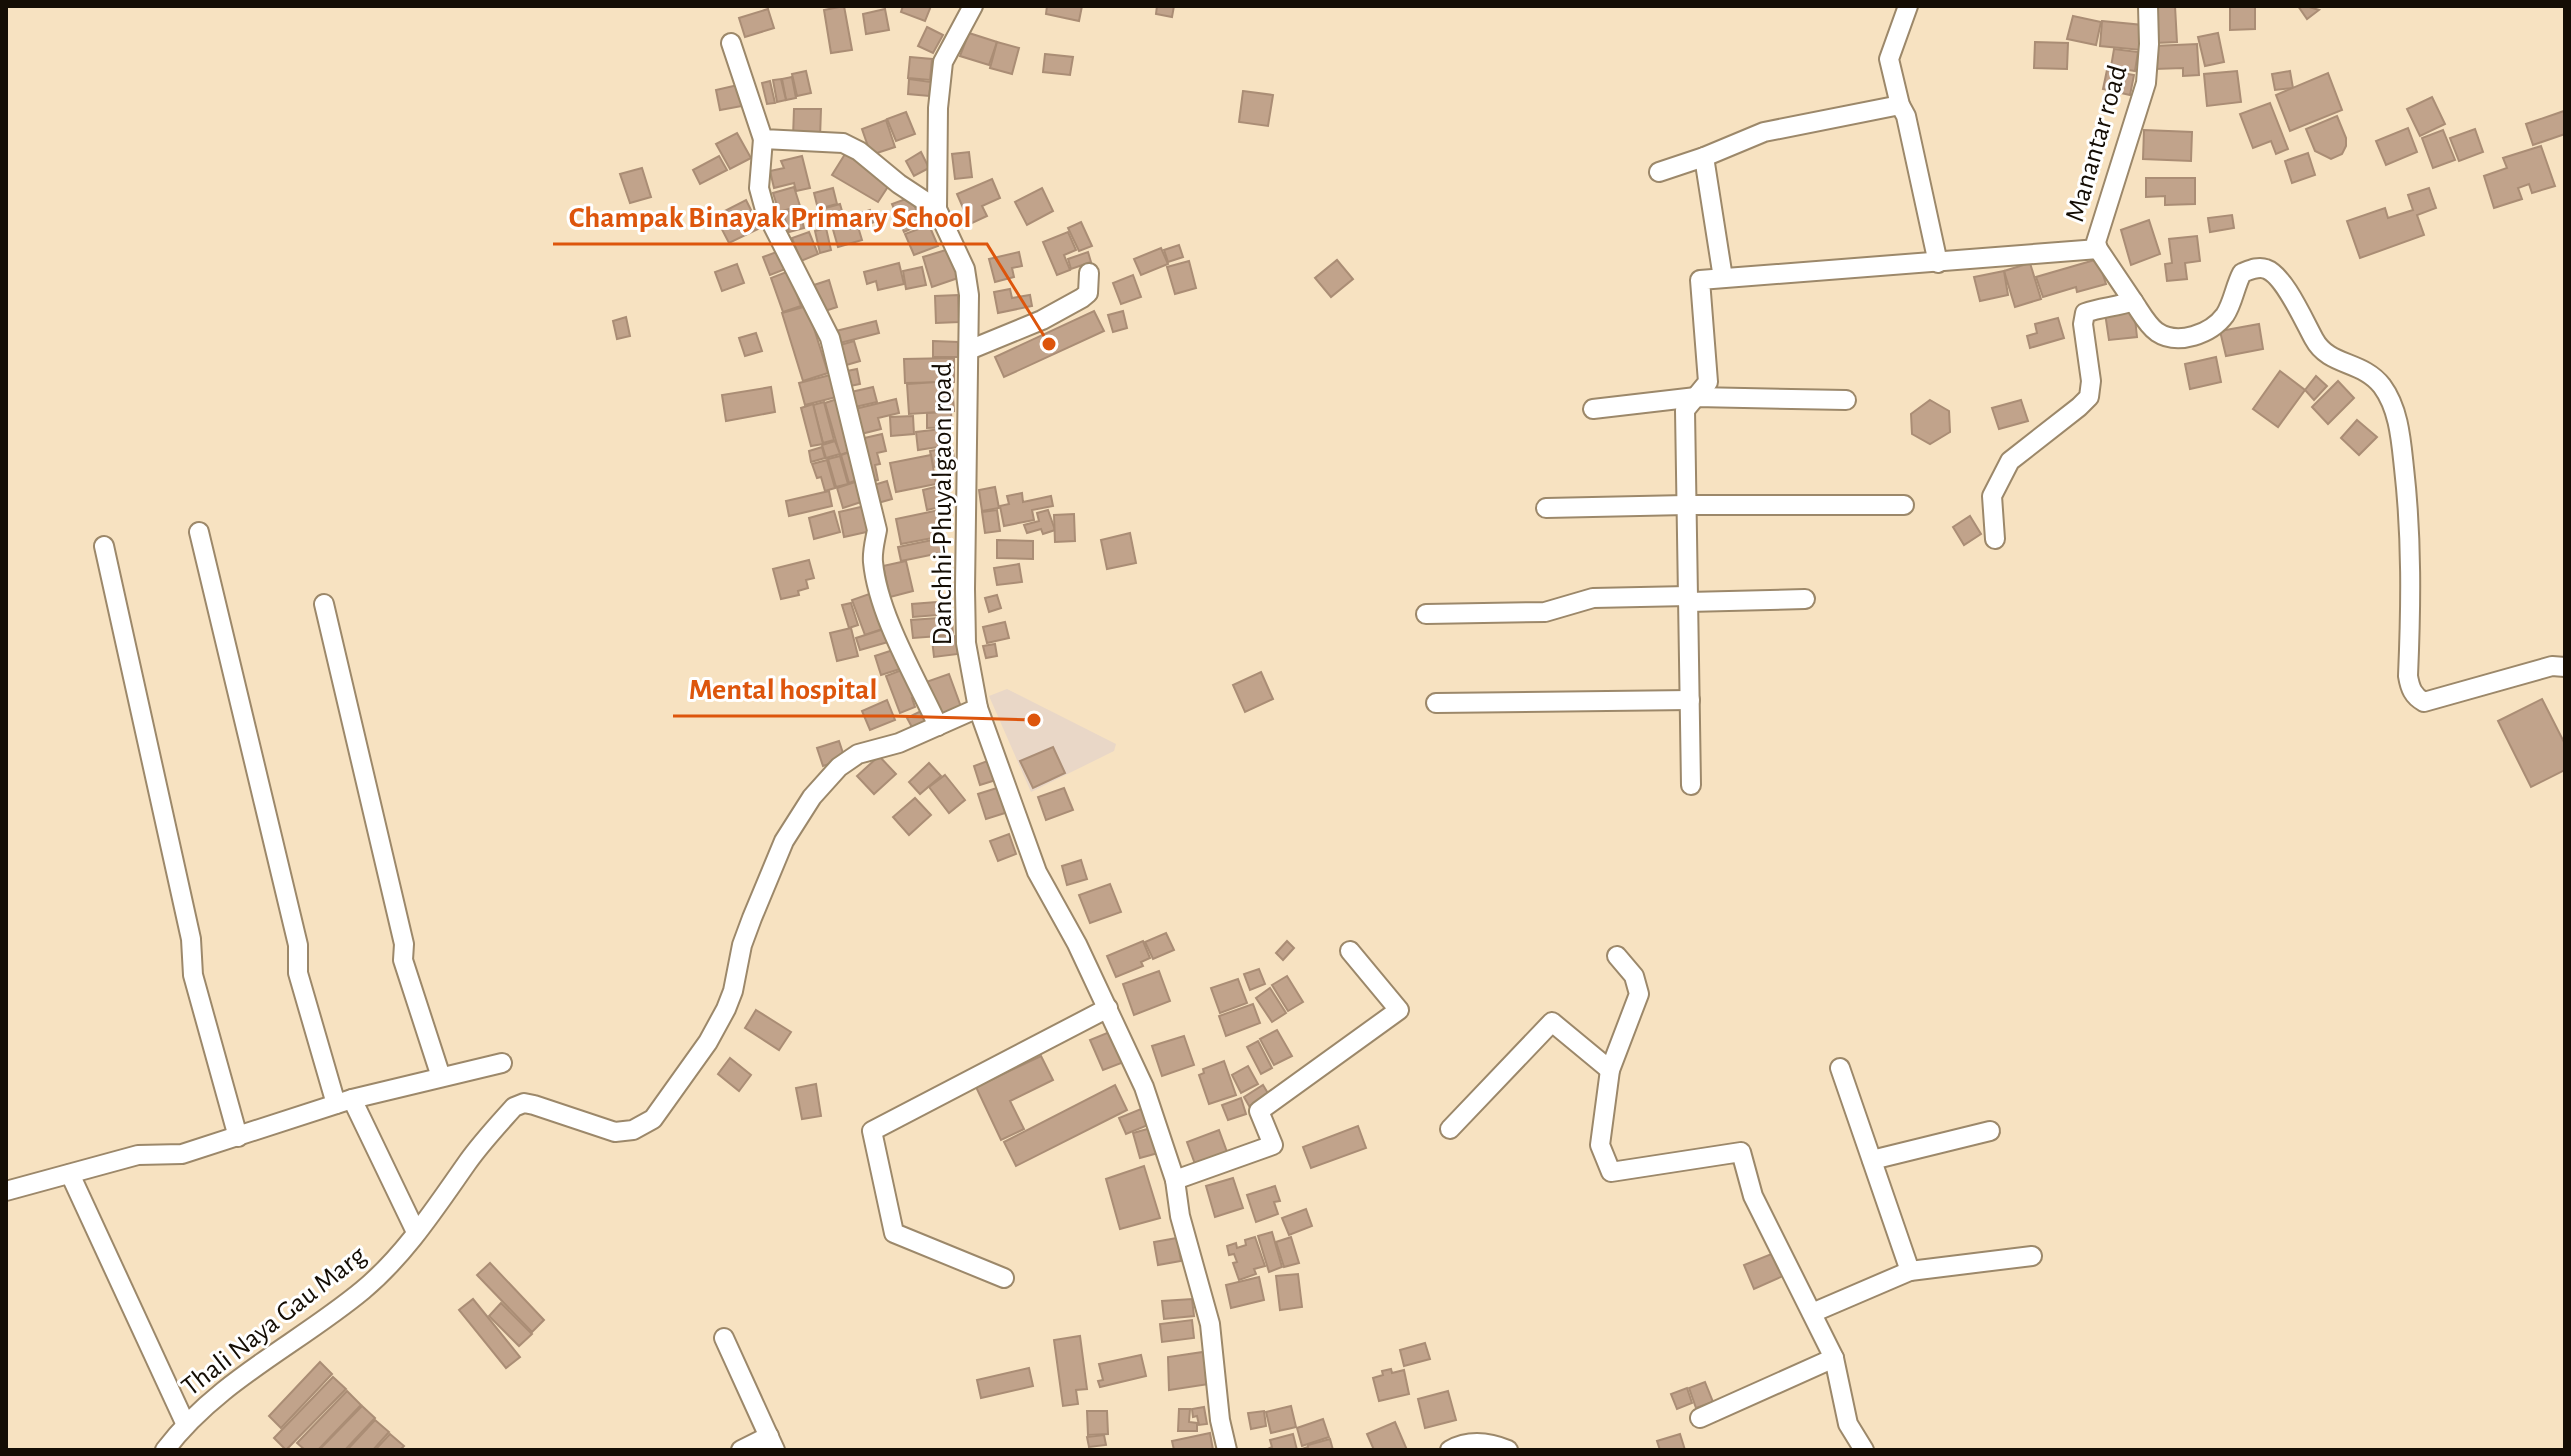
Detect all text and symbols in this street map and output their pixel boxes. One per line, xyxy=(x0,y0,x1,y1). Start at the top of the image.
street label: Manantar road xyxy=(2061,62,2133,225)
callout: Champak Binayak Primary School xyxy=(553,190,987,244)
text: Champak Binayak Primary School xyxy=(569,203,971,233)
street label: Danchhi-Phuyalgaon road xyxy=(929,363,957,645)
callout: Mental hospital xyxy=(673,662,893,716)
text: Mental hospital xyxy=(689,675,877,705)
street label: Thali Naya Gau Marg xyxy=(177,1241,372,1402)

